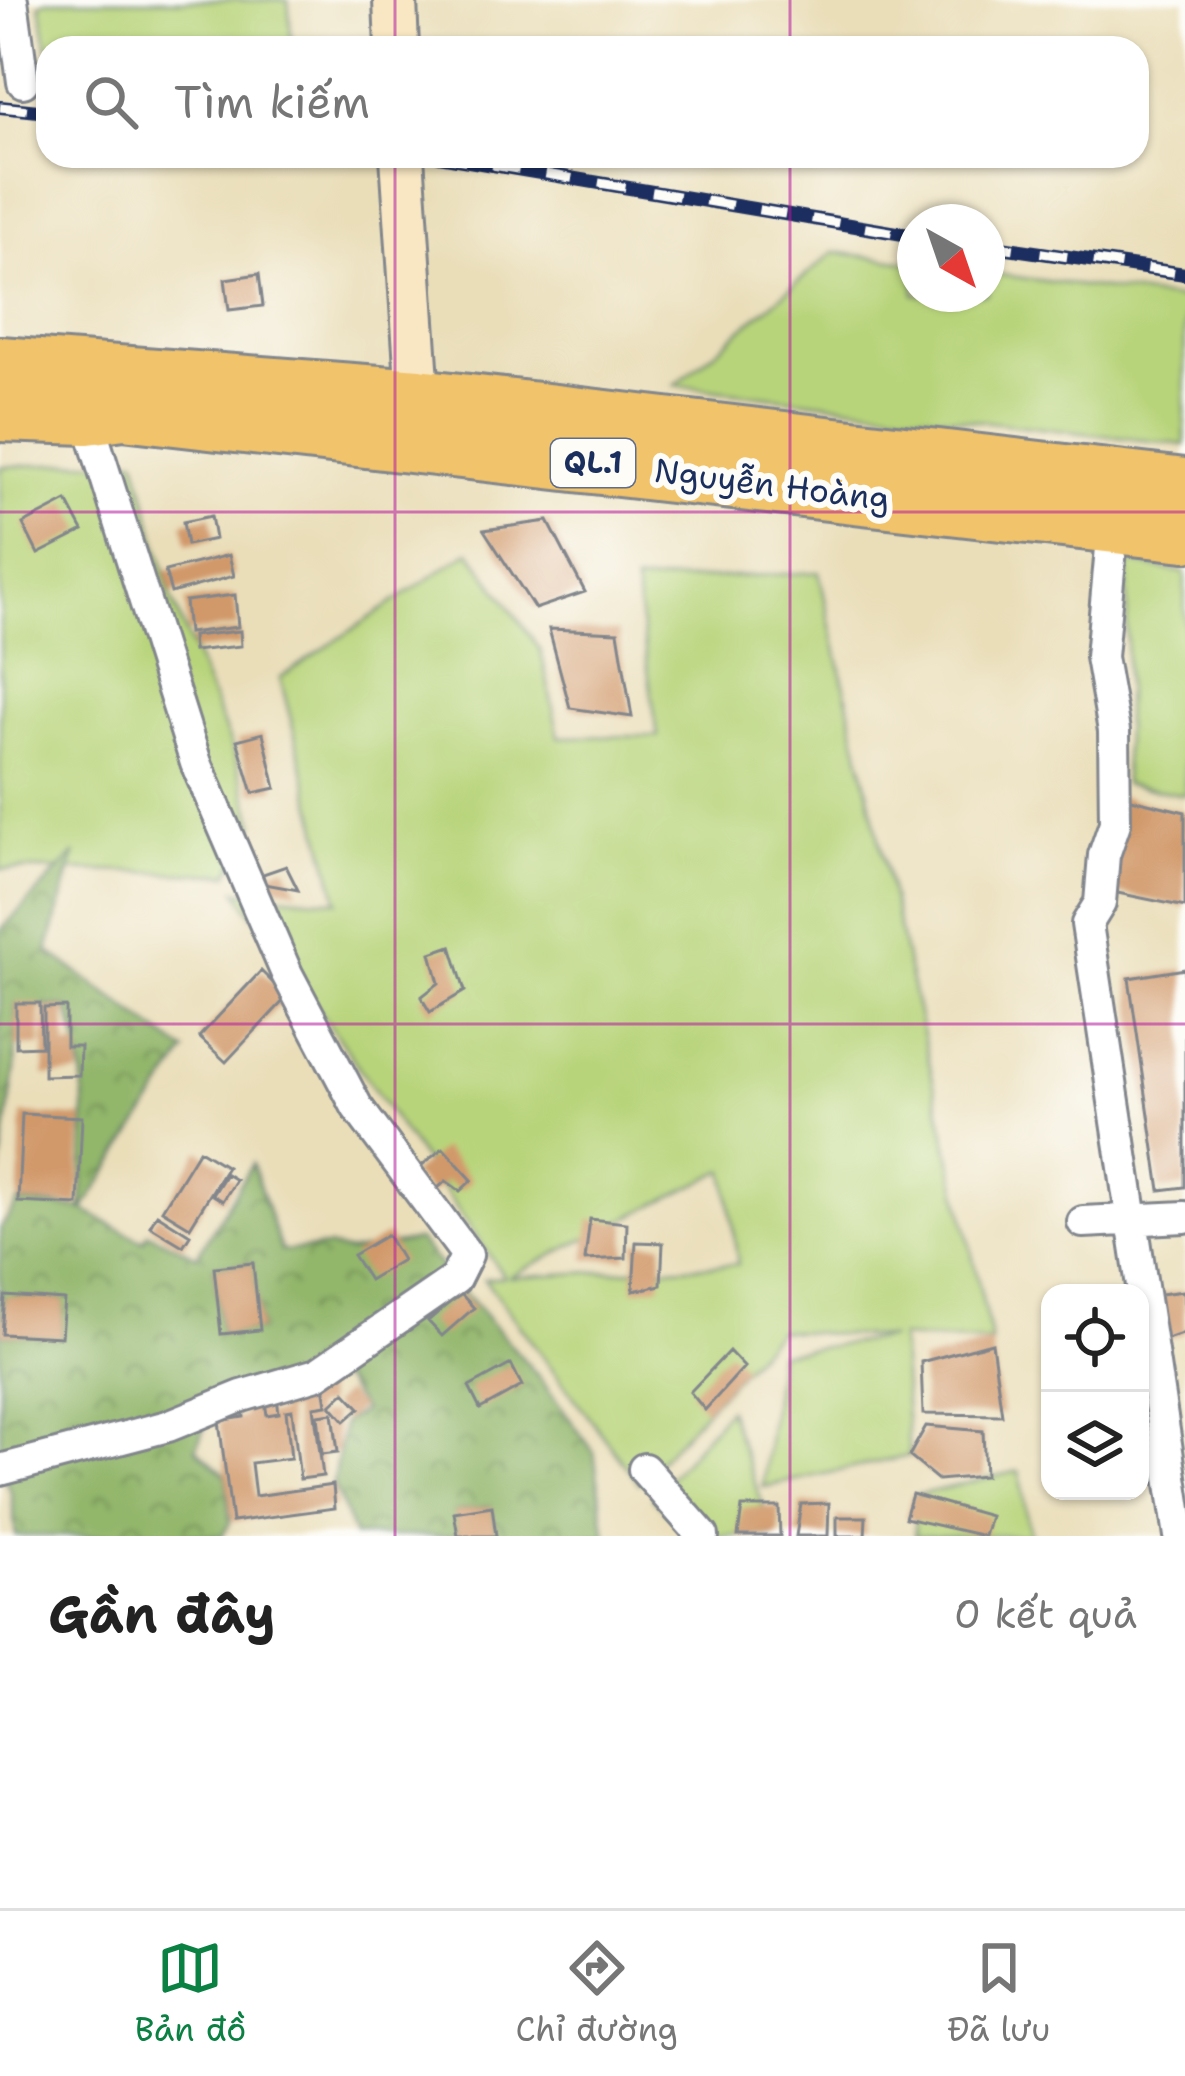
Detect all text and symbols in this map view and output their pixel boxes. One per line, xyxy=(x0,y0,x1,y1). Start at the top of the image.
search box xyxy=(36,36,1149,168)
icon: search xyxy=(78,69,144,135)
text: Tìm kiếm xyxy=(174,72,370,132)
north arrow xyxy=(897,204,1005,312)
road number: QL.1 xyxy=(551,439,635,487)
street label: Nguyễn Hoàng xyxy=(652,448,892,521)
map controls xyxy=(1041,1284,1149,1500)
button: locate xyxy=(1041,1284,1149,1392)
button: layers xyxy=(1041,1392,1149,1500)
text: Gần đây xyxy=(48,1580,275,1648)
text: 0 kết quả xyxy=(954,1588,1137,1640)
tab: Bản đồ xyxy=(135,1935,246,2052)
tab: Chỉ đường xyxy=(516,1935,678,2052)
tab: Đã lưu xyxy=(947,1935,1050,2052)

